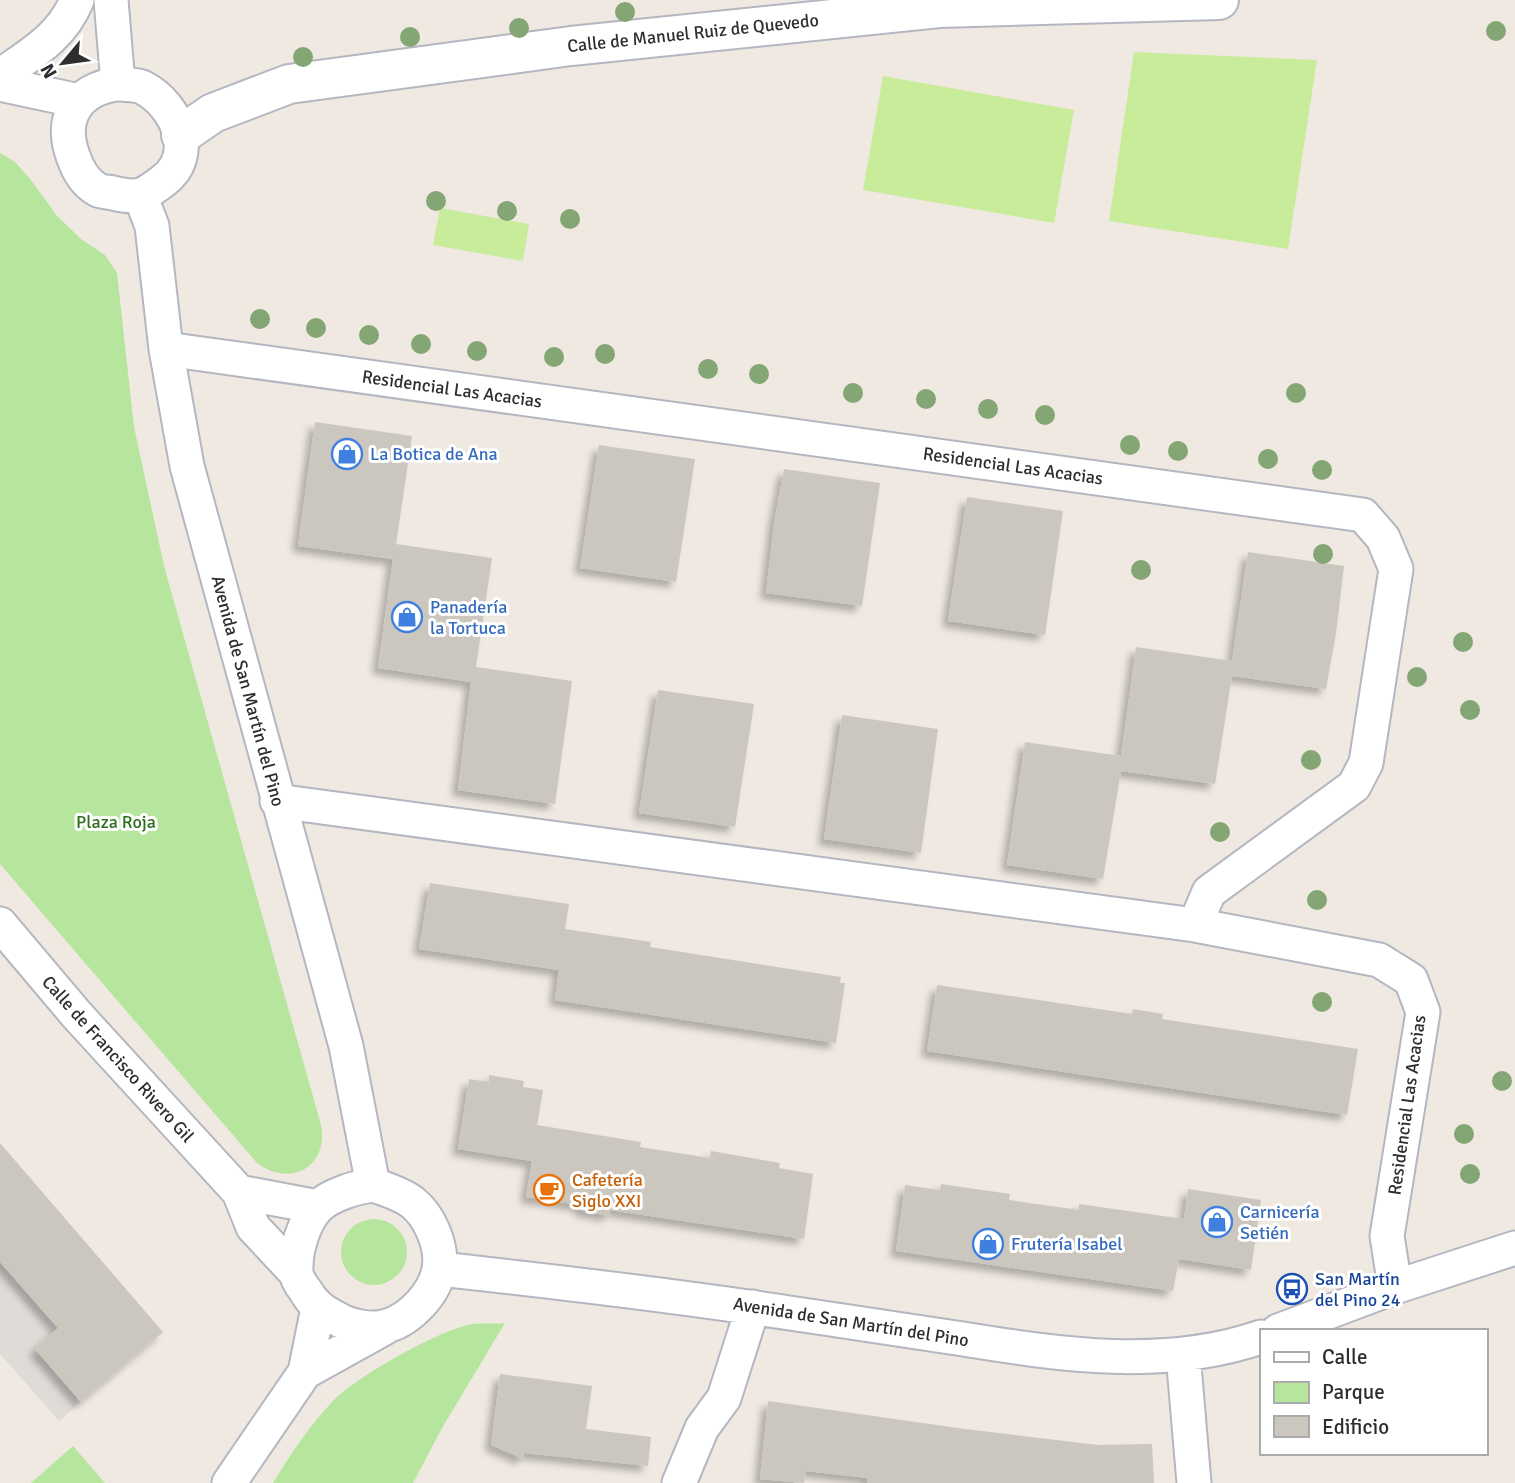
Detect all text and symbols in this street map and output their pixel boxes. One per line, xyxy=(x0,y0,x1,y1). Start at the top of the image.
street label: Calle de Manuel Ruiz de Quevedo xyxy=(566,9,820,57)
north arrow xyxy=(28,28,98,98)
text: N xyxy=(35,59,63,82)
street label: Residencial Las Acacias xyxy=(360,365,544,413)
shop icon: La Botica de Ana xyxy=(330,437,364,471)
street label: Residencial Las Acacias xyxy=(921,442,1105,490)
place label: La Botica de Ana xyxy=(370,443,498,465)
street label: Avenida de San Martín del Pino xyxy=(207,573,289,809)
place label: Panadería la Tortuca xyxy=(430,596,507,639)
shop icon: Panadería la Tortuca xyxy=(390,600,424,634)
park label: Plaza Roja xyxy=(76,811,156,833)
street label: Calle de Francisco Rivero Gil xyxy=(37,971,199,1147)
street label: Residencial Las Acacias xyxy=(1383,1013,1431,1197)
place label: Cafetería Siglo XXI xyxy=(572,1169,643,1212)
cafe icon: Cafetería Siglo XXI xyxy=(532,1173,566,1207)
place label: Carnicería Setién xyxy=(1240,1201,1320,1244)
shop icon: Carnicería Setién xyxy=(1200,1205,1234,1239)
shop icon: Frutería Isabel xyxy=(971,1227,1005,1261)
place label: Frutería Isabel xyxy=(1011,1233,1123,1255)
place label: San Martín del Pino 24 xyxy=(1315,1268,1401,1311)
bus stop icon: San Martín del Pino 24 xyxy=(1275,1272,1309,1306)
street label: Avenida de San Martín del Pino xyxy=(732,1293,970,1351)
legend xyxy=(1260,1329,1487,1455)
text: Calle xyxy=(1322,1344,1368,1370)
text: Parque xyxy=(1322,1379,1385,1405)
text: Edificio xyxy=(1322,1414,1389,1440)

